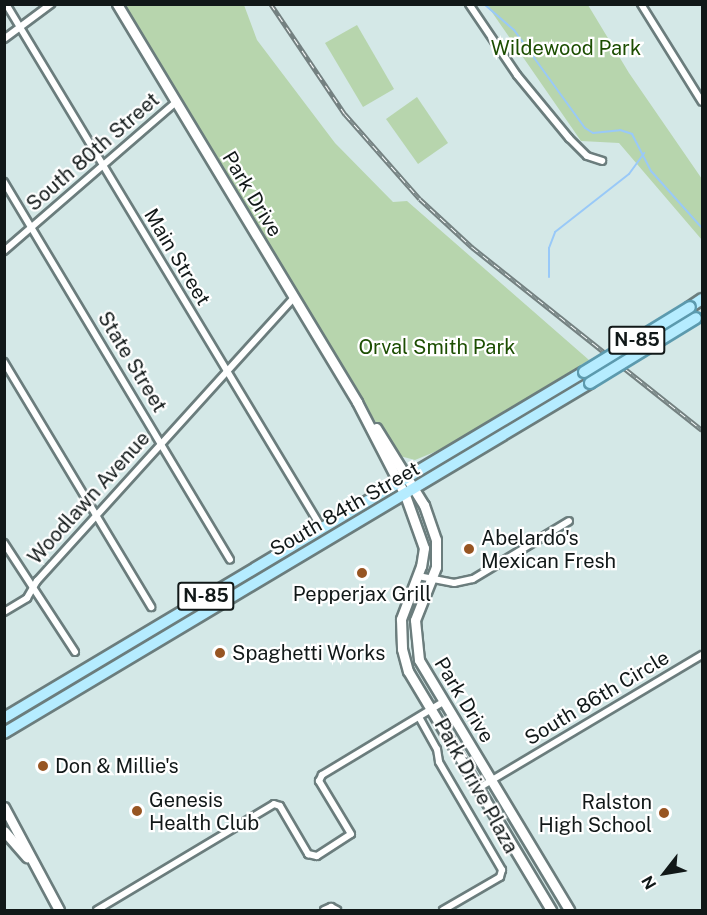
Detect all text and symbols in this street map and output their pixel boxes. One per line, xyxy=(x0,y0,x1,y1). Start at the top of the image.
park label: Wildewood Park xyxy=(491,36,641,60)
street label: South 80th Street xyxy=(22,88,164,216)
street label: Park Drive xyxy=(217,147,287,241)
street label: Main Street xyxy=(139,204,215,310)
street label: State Street xyxy=(92,307,172,417)
road number: N-85 xyxy=(607,325,667,355)
park label: Orval Smith Park xyxy=(359,335,515,359)
street label: Woodlawn Avenue xyxy=(23,427,155,569)
street label: South 84th Street xyxy=(266,456,424,562)
place label: Abelardo's Mexican Fresh xyxy=(481,526,616,573)
marker: Abelardo's Mexican Fresh xyxy=(462,542,476,556)
marker: Pepperjax Grill xyxy=(355,566,369,580)
road number: N-85 xyxy=(176,581,236,611)
place label: Pepperjax Grill xyxy=(293,582,431,606)
place label: Spaghetti Works xyxy=(232,641,386,665)
street label: South 86th Circle xyxy=(521,645,673,751)
marker: Spaghetti Works xyxy=(213,646,227,660)
street label: Park Drive xyxy=(429,653,499,747)
street label: Park Drive Plaza xyxy=(429,714,523,858)
place label: Don & Millie's xyxy=(55,754,179,778)
marker: Don & Millie's xyxy=(36,759,50,773)
place label: Genesis Health Club xyxy=(149,788,259,835)
place label: Ralston High School xyxy=(539,790,652,837)
marker: Genesis Health Club xyxy=(130,804,144,818)
marker: Ralston High School xyxy=(657,806,671,820)
north arrow xyxy=(635,843,695,903)
text: N xyxy=(638,872,661,893)

